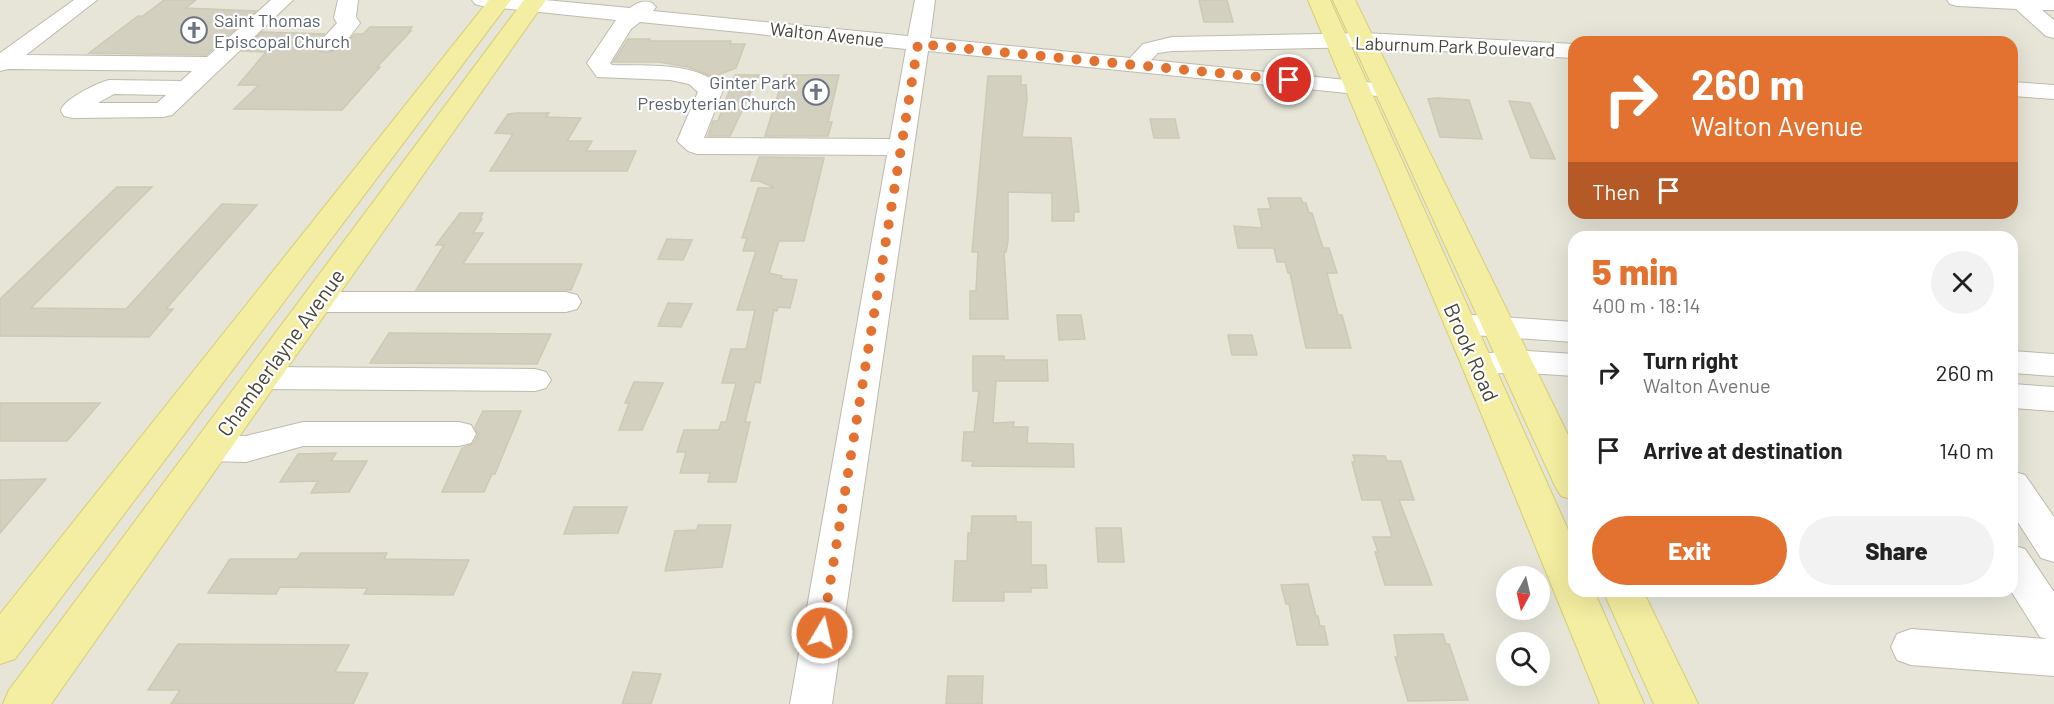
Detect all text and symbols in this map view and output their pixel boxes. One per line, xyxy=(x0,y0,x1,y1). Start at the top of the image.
place label: Saint Thomas Episcopal Church xyxy=(214,9,350,52)
church icon: Saint Thomas Episcopal Church xyxy=(179,15,209,45)
street label: Walton Avenue xyxy=(769,17,885,51)
street label: Laburnum Park Boulevard xyxy=(1355,32,1555,60)
pin xyxy=(1263,54,1314,105)
text: 260 m xyxy=(1691,58,1804,108)
icon: right xyxy=(1592,60,1670,138)
icon: arrive xyxy=(1272,63,1305,96)
place label: Ginter Park Presbyterian Church xyxy=(638,71,796,114)
church icon: Ginter Park Presbyterian Church xyxy=(801,77,831,107)
text: Walton Avenue xyxy=(1691,109,1863,141)
icon: arrive xyxy=(1652,174,1685,207)
text: Then xyxy=(1592,178,1640,204)
text: 5 min xyxy=(1592,249,1678,292)
button: close xyxy=(1931,251,1994,314)
street label: Chamberlayne Avenue xyxy=(211,263,349,441)
text: 400 m · 18:14 xyxy=(1592,293,1701,317)
street label: Brook Road xyxy=(1439,299,1505,405)
text: Turn right xyxy=(1643,347,1738,373)
icon: right xyxy=(1592,356,1625,389)
text: 260 m xyxy=(1936,359,1994,385)
text: Walton Avenue xyxy=(1643,373,1771,397)
icon: arrive xyxy=(1592,434,1625,467)
text: Arrive at destination xyxy=(1643,437,1842,463)
text: 140 m xyxy=(1939,437,1994,463)
button: Exit xyxy=(1592,516,1787,585)
button: Share xyxy=(1799,516,1994,585)
north arrow xyxy=(1496,566,1550,620)
map controls xyxy=(1496,566,1550,686)
position arrow xyxy=(790,601,854,665)
button: search xyxy=(1496,632,1550,686)

